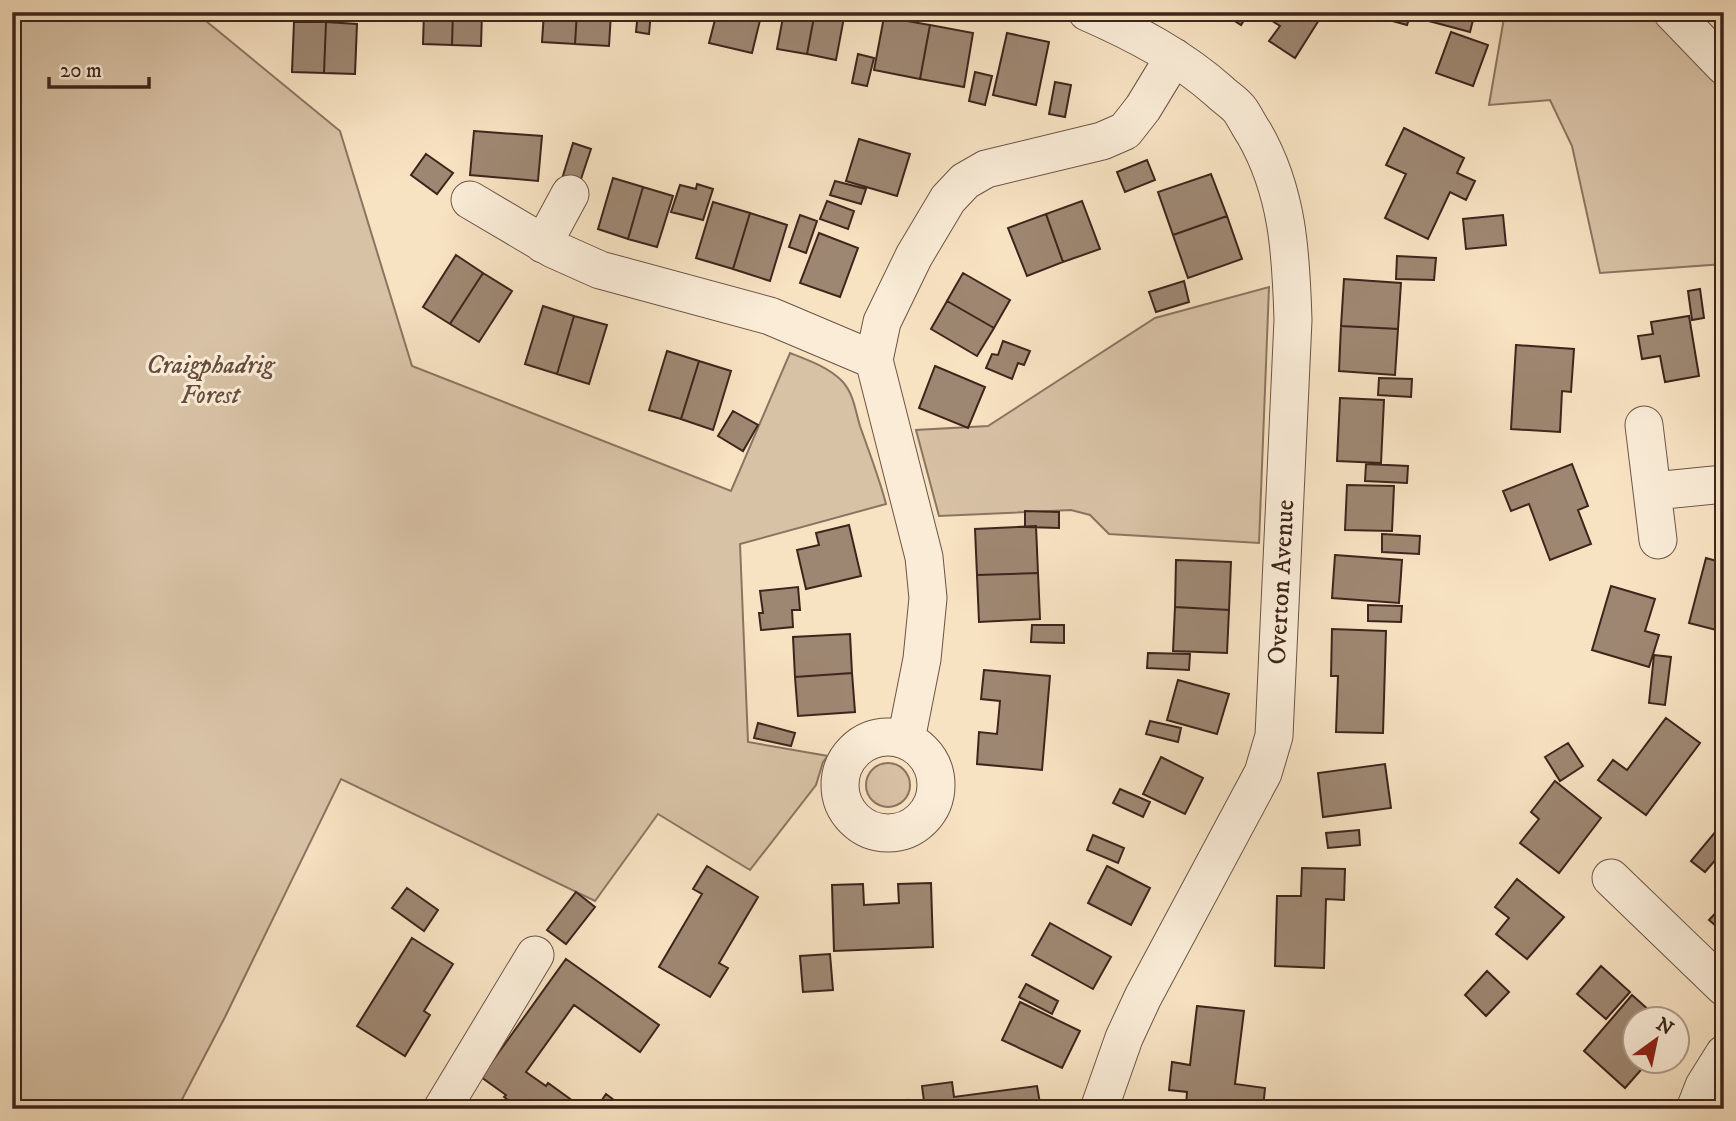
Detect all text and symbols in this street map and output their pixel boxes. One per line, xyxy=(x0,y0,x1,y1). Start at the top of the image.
scale bar xyxy=(49,46,149,90)
text: 20 m xyxy=(60,58,102,84)
park label: Craigphadrig Forest xyxy=(146,349,276,412)
street label: Overton Avenue xyxy=(1261,499,1302,666)
north arrow xyxy=(1620,1006,1690,1076)
text: N xyxy=(1652,1013,1678,1041)

